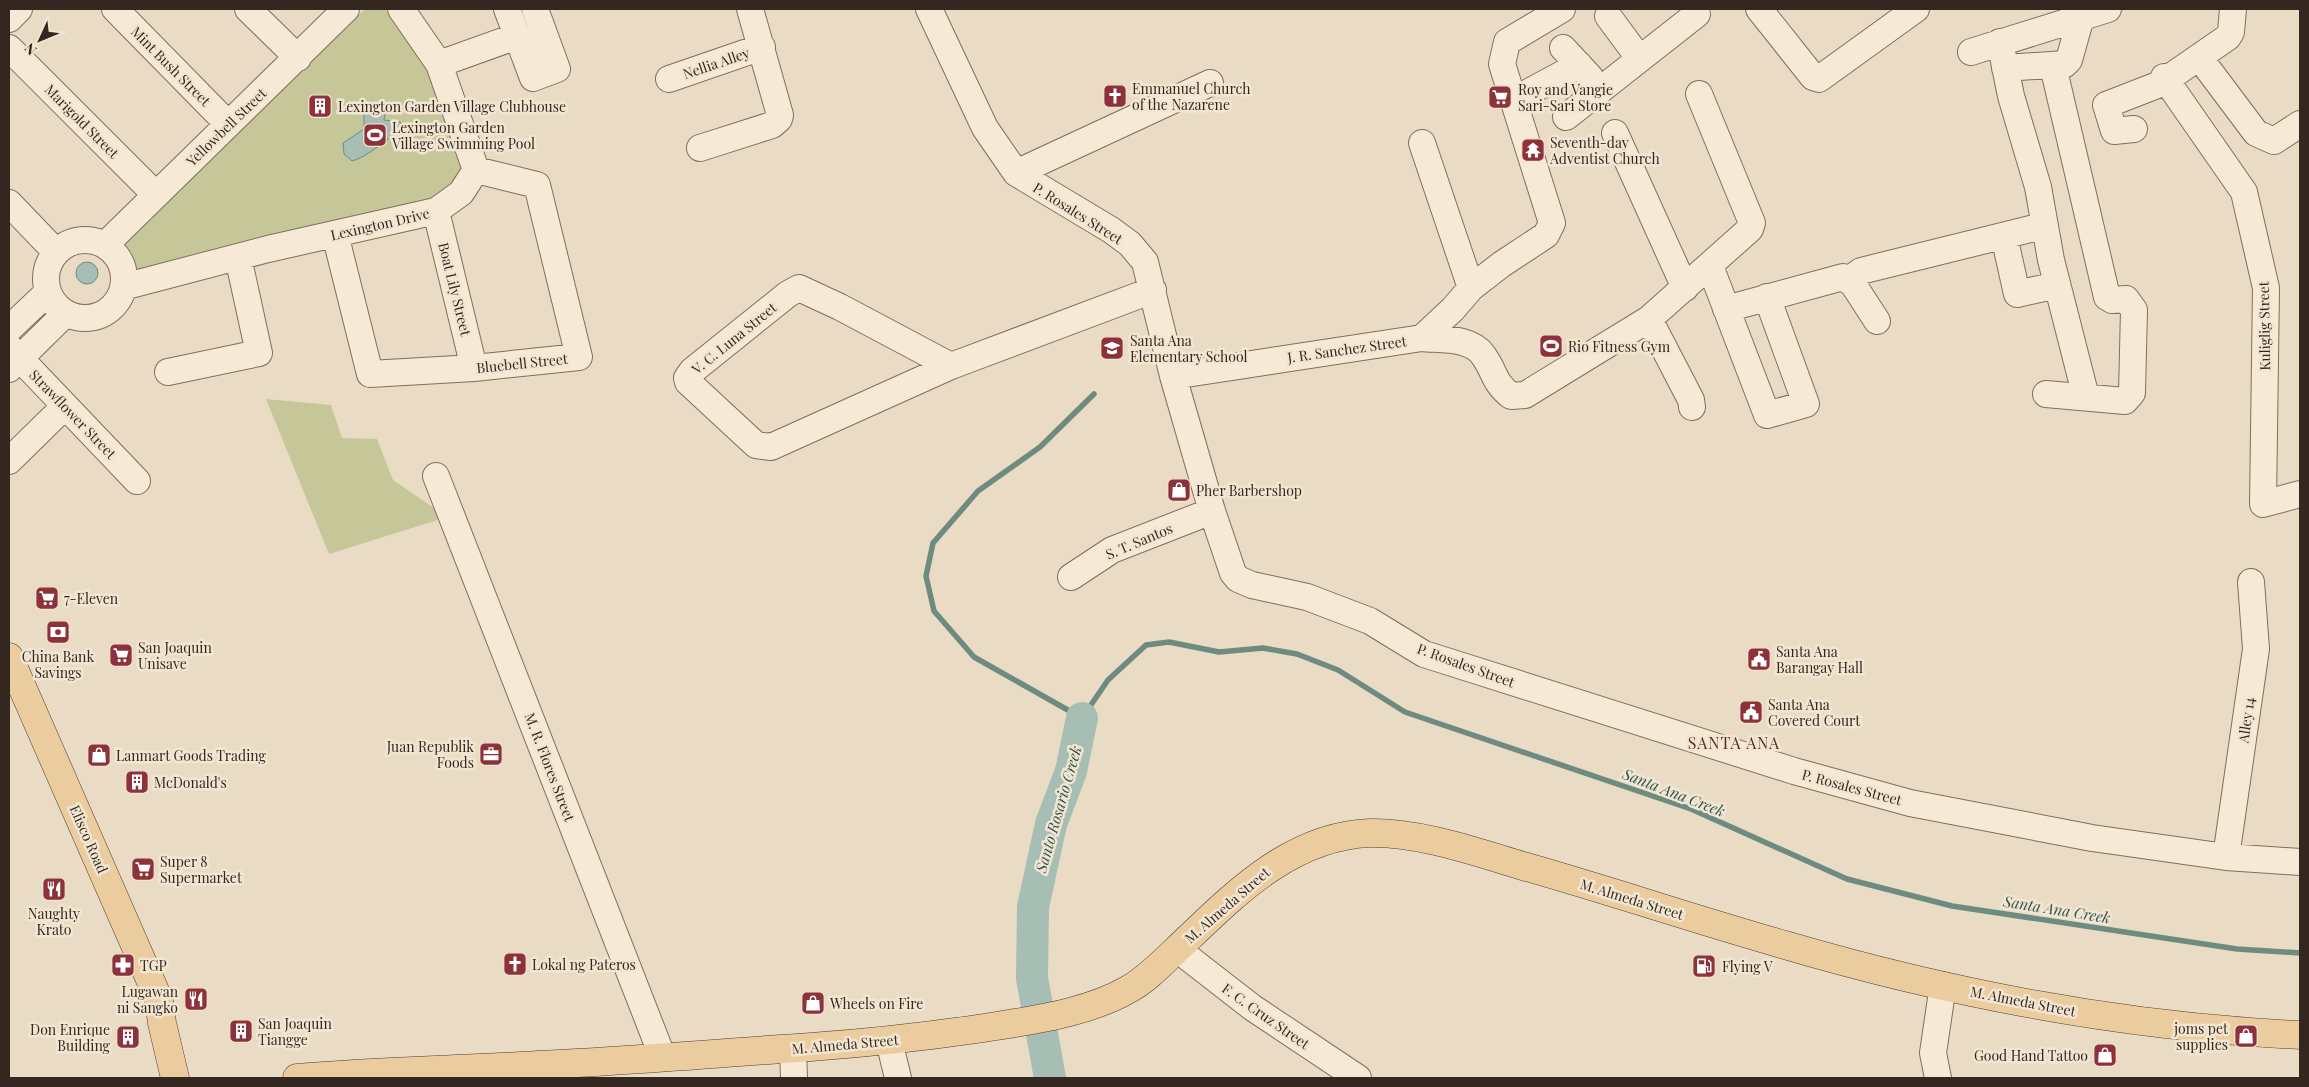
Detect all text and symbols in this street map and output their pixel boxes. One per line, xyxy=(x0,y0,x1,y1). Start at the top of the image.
north arrow xyxy=(15,15,65,65)
street label: Mint Bush Street xyxy=(127,22,216,111)
text: N xyxy=(20,39,41,60)
street label: Nellia Alley xyxy=(680,43,752,83)
place label: Emmanuel Church of the Nazarene xyxy=(1132,79,1251,114)
street label: Marigold Street xyxy=(41,80,124,163)
place label: Roy and Vangie Sari-Sari Store xyxy=(1518,80,1613,115)
street label: Yellowbell Street xyxy=(181,83,271,171)
church icon: Emmanuel Church of the Nazarene xyxy=(1102,83,1128,109)
supermarket icon: Roy and Vangie Sari-Sari Store xyxy=(1487,84,1513,110)
building icon: Lexington Garden Village Clubhouse xyxy=(307,93,333,119)
place label: Lexington Garden Village Clubhouse xyxy=(338,97,566,116)
place label: Lexington Garden Village Swimming Pool xyxy=(391,118,535,153)
sports icon: Lexington Garden Village Swimming Pool xyxy=(362,122,388,148)
place label: Seventh-day Adventist Church xyxy=(1549,133,1660,168)
temple icon: Seventh-day Adventist Church xyxy=(1520,137,1546,163)
street label: P. Rosales Street xyxy=(1030,178,1127,249)
street label: Lexington Drive xyxy=(329,203,431,245)
street label: Boat Lily Street xyxy=(434,240,476,339)
street label: Kuliglig Street xyxy=(2254,280,2274,371)
street label: V. C. Luna Street xyxy=(687,297,781,379)
place label: Santa Ana Elementary School xyxy=(1130,331,1248,366)
street label: J. R. Sanchez Street xyxy=(1285,331,1409,367)
sports icon: Rio Fitness Gym xyxy=(1538,333,1564,359)
school or university icon: Santa Ana Elementary School xyxy=(1099,335,1125,361)
place label: Rio Fitness Gym xyxy=(1568,337,1671,356)
street label: Bluebell Street xyxy=(475,349,570,377)
street label: Strawflower Street xyxy=(25,365,121,464)
shop icon: Pher Barbershop xyxy=(1166,477,1192,503)
place label: Pher Barbershop xyxy=(1196,481,1302,500)
street label: S. T. Santos xyxy=(1103,518,1175,564)
supermarket icon: 7-Eleven xyxy=(34,585,60,611)
place label: 7-Eleven xyxy=(64,589,119,608)
bank icon: China Bank Savings xyxy=(45,619,71,645)
place label: San Joaquin Unisave xyxy=(138,638,212,673)
street label: P. Rosales Street xyxy=(1415,639,1518,692)
supermarket icon: San Joaquin Unisave xyxy=(108,642,134,668)
place label: Santa Ana Barangay Hall xyxy=(1776,642,1863,677)
public building icon: Santa Ana Barangay Hall xyxy=(1746,646,1772,672)
place label: China Bank Savings xyxy=(22,647,94,682)
place label: Santa Ana Covered Court xyxy=(1768,695,1861,730)
street label: Alley 14 xyxy=(2233,696,2259,745)
public building icon: Santa Ana Covered Court xyxy=(1738,699,1764,725)
street label: M. R. Flores Street xyxy=(521,710,580,825)
district label: SANTA ANA xyxy=(1688,732,1780,753)
place label: Juan Republik Foods xyxy=(386,737,474,772)
office icon: Juan Republik Foods xyxy=(478,741,504,767)
shop icon: Lanmart Goods Trading xyxy=(86,742,112,768)
water label: Santo Rosario Creek xyxy=(1030,743,1086,876)
place label: Lanmart Goods Trading xyxy=(116,746,266,765)
water label: Santa Ana Creek xyxy=(1619,763,1728,821)
street label: P. Rosales Street xyxy=(1800,765,1905,810)
building icon: McDonald's xyxy=(124,769,150,795)
place label: McDonald's xyxy=(154,773,227,792)
street label: Elisco Road xyxy=(66,802,112,876)
place label: Super 8 Supermarket xyxy=(160,852,243,887)
supermarket icon: Super 8 Supermarket xyxy=(130,856,156,882)
street label: M. Almeda Street xyxy=(1180,862,1274,947)
street label: M. Almeda Street xyxy=(1578,874,1687,924)
restaurant icon: Naughty Krato xyxy=(41,876,67,902)
water label: Santa Ana Creek xyxy=(2001,891,2112,927)
place label: Naughty Krato xyxy=(28,904,80,939)
church icon: Lokal ng Pateros xyxy=(502,951,528,977)
pharmacy icon: TGP xyxy=(110,952,136,978)
fuel station icon: Flying V xyxy=(1691,953,1717,979)
place label: Lokal ng Pateros xyxy=(532,955,636,974)
place label: TGP xyxy=(140,956,167,975)
place label: Flying V xyxy=(1722,957,1773,976)
street label: F. C. Cruz Street xyxy=(1219,979,1314,1054)
street label: M. Almeda Street xyxy=(1969,981,2078,1021)
place label: Lugawan ni Sangko xyxy=(117,982,179,1017)
restaurant icon: Lugawan ni Sangko xyxy=(183,986,209,1012)
shop icon: Wheels on Fire xyxy=(800,990,826,1016)
place label: Wheels on Fire xyxy=(829,994,923,1013)
place label: San Joaquin Tiangge xyxy=(258,1014,332,1049)
building icon: San Joaquin Tiangge xyxy=(228,1018,254,1044)
place label: joms pet supplies xyxy=(2173,1019,2229,1054)
place label: Don Enrique Building xyxy=(30,1020,111,1055)
shop icon: joms pet supplies xyxy=(2233,1023,2259,1049)
building icon: Don Enrique Building xyxy=(115,1024,141,1050)
street label: M. Almeda Street xyxy=(791,1030,900,1058)
shop icon: Good Hand Tattoo xyxy=(2092,1042,2118,1068)
place label: Good Hand Tattoo xyxy=(1974,1046,2088,1065)

